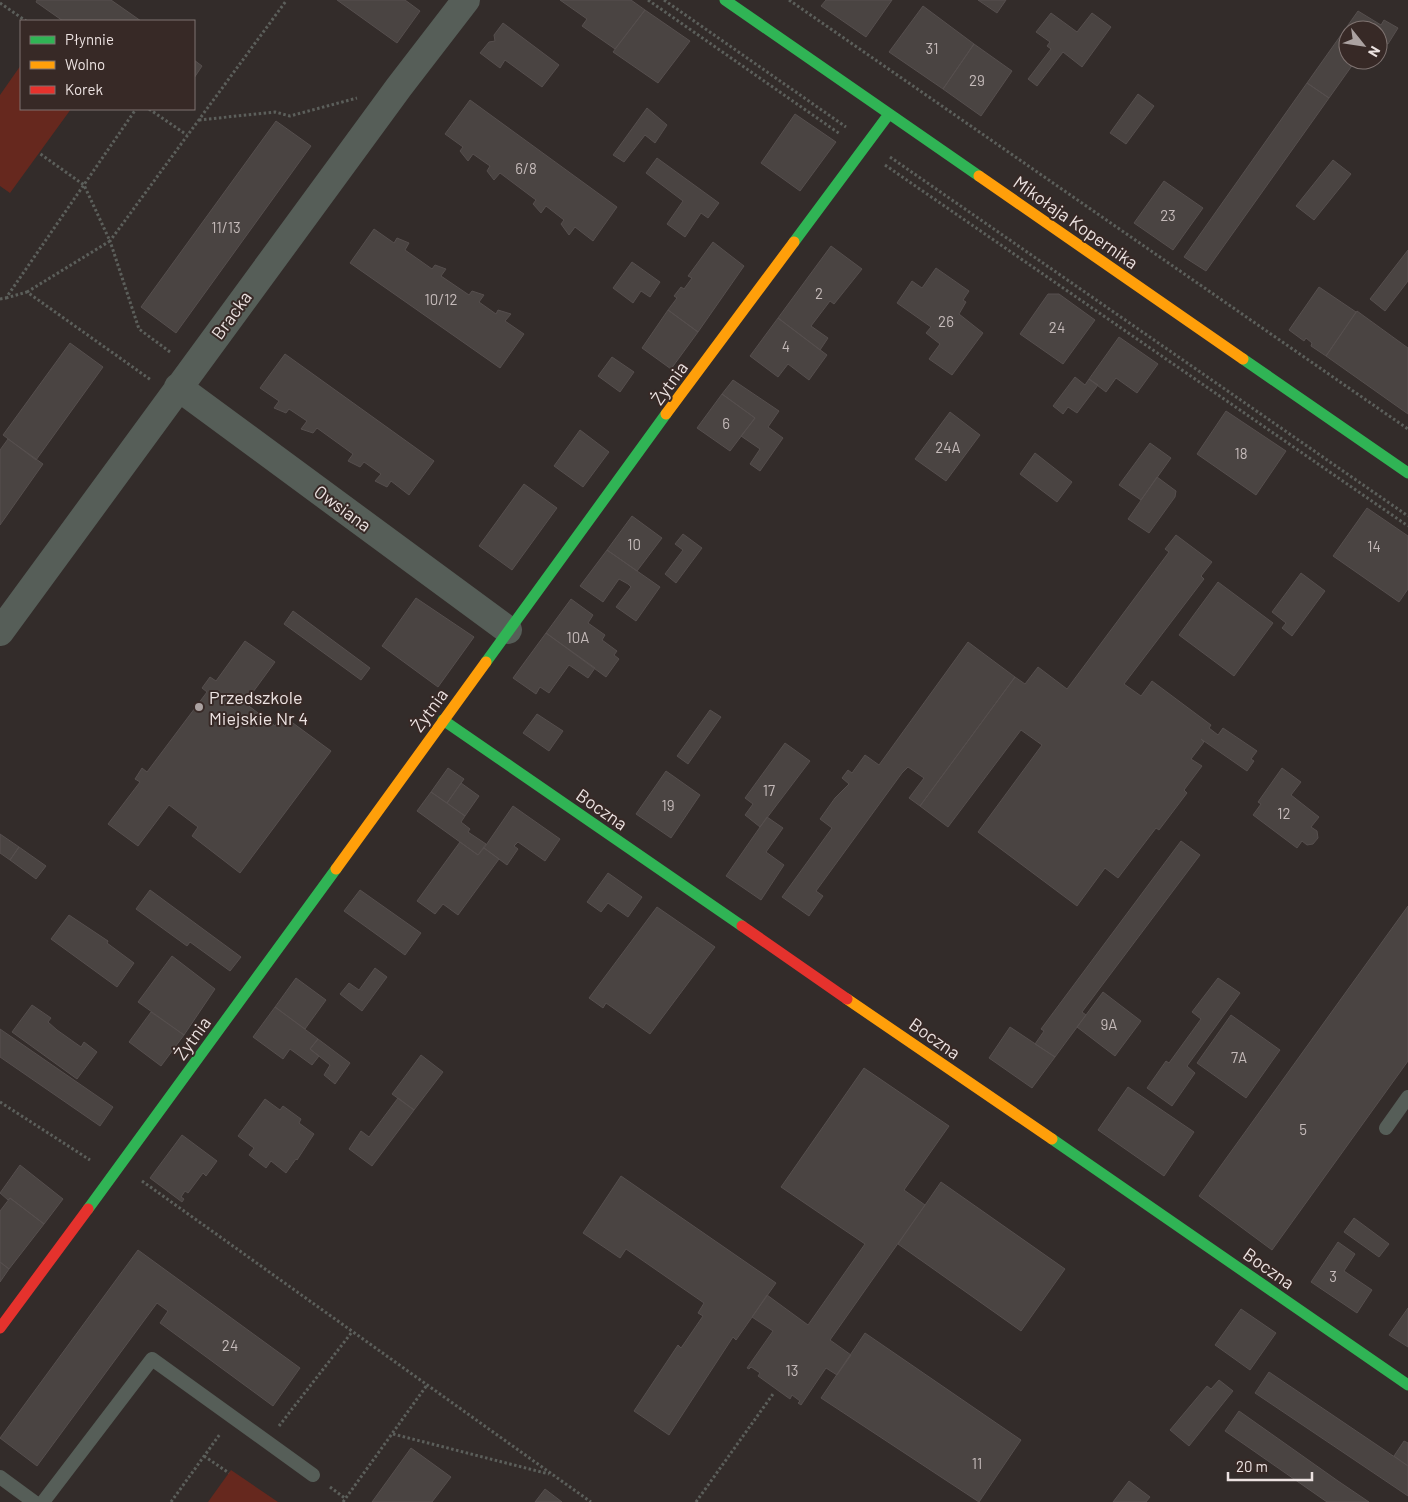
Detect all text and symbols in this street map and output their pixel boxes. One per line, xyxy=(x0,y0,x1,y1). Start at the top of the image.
legend xyxy=(20,20,195,110)
north arrow xyxy=(1338,20,1388,70)
text: Płynnie xyxy=(65,30,114,48)
house number: 31 xyxy=(926,39,938,57)
text: N xyxy=(1365,43,1384,60)
text: Wolno xyxy=(65,55,105,73)
house number: 29 xyxy=(969,71,985,89)
text: Korek xyxy=(65,80,103,98)
house number: 6/8 xyxy=(515,159,537,177)
street label: Mikołaja Kopernika xyxy=(1009,171,1143,273)
house number: 23 xyxy=(1160,206,1176,224)
house number: 11/13 xyxy=(211,218,241,236)
house number: 2 xyxy=(815,284,823,302)
street label: Bracka xyxy=(206,287,256,343)
house number: 10/12 xyxy=(424,290,458,308)
house number: 26 xyxy=(938,312,954,330)
house number: 24 xyxy=(1049,318,1065,336)
house number: 4 xyxy=(782,337,790,355)
street label: Żytnia xyxy=(646,357,692,409)
house number: 6 xyxy=(722,414,730,432)
house number: 24A xyxy=(935,438,961,456)
house number: 18 xyxy=(1234,444,1248,462)
street label: Owsiana xyxy=(310,480,376,536)
house number: 10 xyxy=(627,535,641,553)
house number: 14 xyxy=(1367,537,1381,555)
house number: 10A xyxy=(567,628,589,646)
street label: Żytnia xyxy=(406,684,452,736)
place label: Przedszkole Miejskie Nr 4 xyxy=(209,686,308,729)
marker: Przedszkole Miejskie Nr 4 xyxy=(193,701,205,713)
house number: 17 xyxy=(763,781,775,799)
street label: Boczna xyxy=(572,784,632,834)
house number: 19 xyxy=(661,796,675,814)
house number: 12 xyxy=(1277,804,1291,822)
street label: Żytnia xyxy=(169,1012,215,1064)
street label: Boczna xyxy=(905,1013,965,1063)
house number: 9A xyxy=(1101,1015,1117,1033)
house number: 7A xyxy=(1231,1048,1247,1066)
house number: 5 xyxy=(1299,1120,1307,1138)
street label: Boczna xyxy=(1239,1243,1299,1293)
house number: 3 xyxy=(1329,1267,1337,1285)
house number: 24 xyxy=(222,1336,238,1354)
house number: 13 xyxy=(786,1361,798,1379)
scale bar xyxy=(1228,1450,1312,1482)
house number: 11 xyxy=(972,1454,982,1472)
text: 20 m xyxy=(1236,1457,1268,1475)

